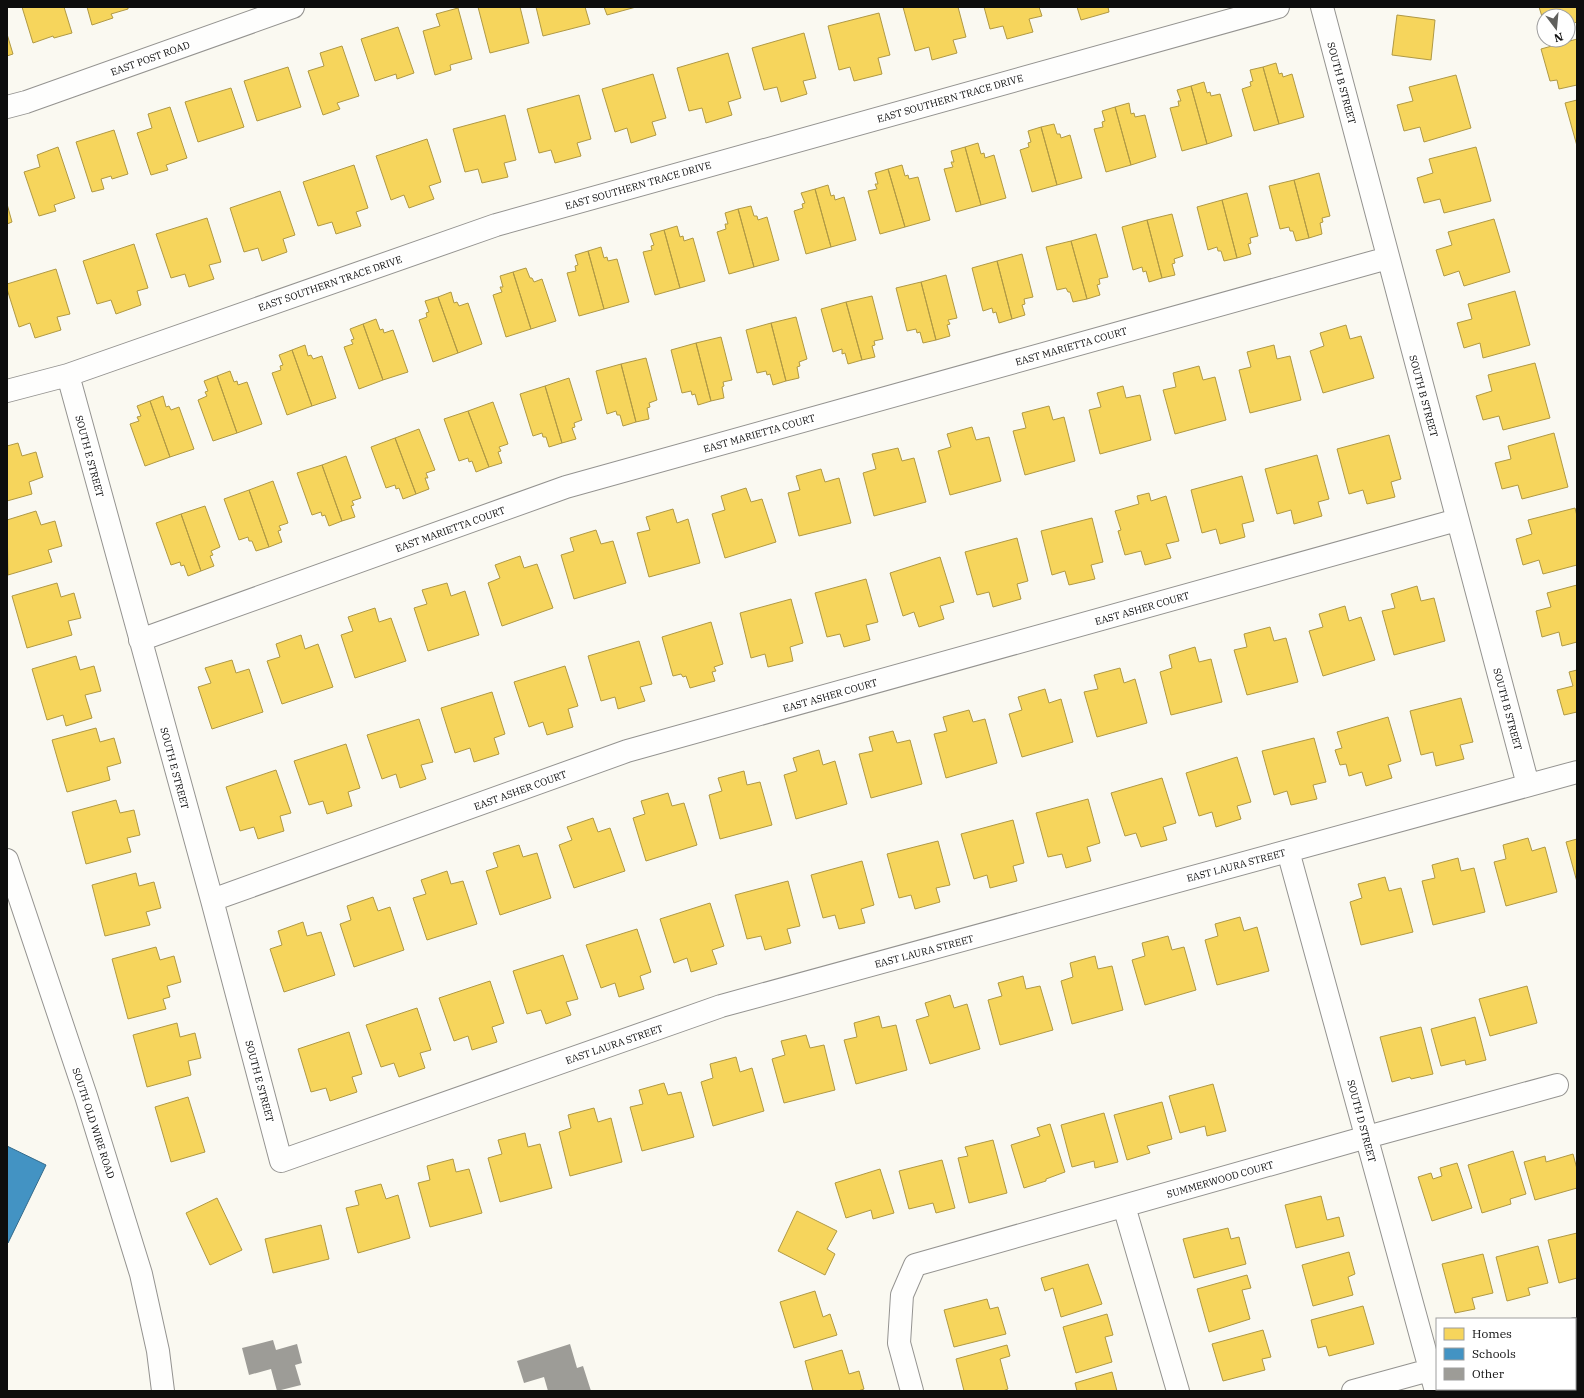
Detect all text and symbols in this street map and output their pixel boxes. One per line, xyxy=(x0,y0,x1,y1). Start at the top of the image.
north arrow xyxy=(1536,8,1576,48)
text: N xyxy=(1552,30,1565,46)
street label: EAST POST ROAD xyxy=(109,38,192,79)
street label: SOUTH B STREET xyxy=(1324,41,1359,126)
street label: EAST SOUTHERN TRACE DRIVE xyxy=(876,71,1025,126)
street label: EAST SOUTHERN TRACE DRIVE xyxy=(564,158,713,213)
street label: EAST SOUTHERN TRACE DRIVE xyxy=(256,253,404,314)
street label: EAST MARIETTA COURT xyxy=(1014,324,1129,369)
street label: SOUTH B STREET xyxy=(1406,354,1441,439)
street label: EAST MARIETTA COURT xyxy=(702,411,817,456)
street label: SOUTH E STREET xyxy=(72,414,107,499)
street label: EAST MARIETTA COURT xyxy=(394,503,507,555)
street label: EAST ASHER COURT xyxy=(1093,589,1191,628)
street label: SOUTH B STREET xyxy=(1490,667,1525,752)
street label: EAST ASHER COURT xyxy=(781,676,879,715)
street label: SOUTH E STREET xyxy=(157,726,192,811)
street label: EAST ASHER COURT xyxy=(472,767,569,813)
street label: EAST LAURA STREET xyxy=(1185,846,1288,885)
street label: EAST LAURA STREET xyxy=(873,932,976,971)
street label: EAST LAURA STREET xyxy=(564,1022,665,1067)
street label: SOUTH E STREET xyxy=(242,1039,277,1124)
street label: SOUTH OLD WIRE ROAD xyxy=(69,1066,118,1180)
street label: SOUTH D STREET xyxy=(1344,1078,1379,1164)
street label: SUMMERWOOD COURT xyxy=(1165,1158,1276,1201)
legend xyxy=(1436,1318,1576,1390)
text: Homes xyxy=(1472,1326,1512,1341)
text: Schools xyxy=(1472,1346,1516,1361)
text: Other xyxy=(1472,1366,1505,1381)

